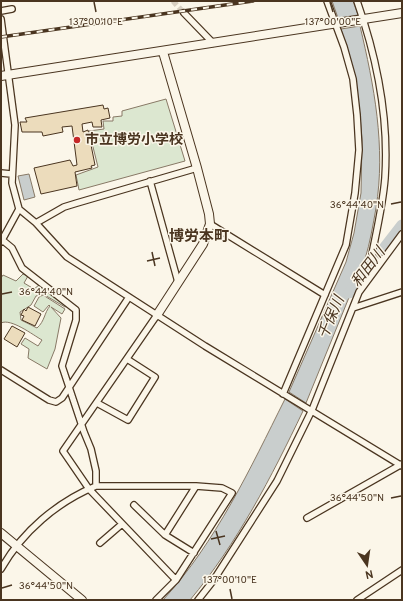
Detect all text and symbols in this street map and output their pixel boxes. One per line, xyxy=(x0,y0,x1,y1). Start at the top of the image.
text: 137°00'10"E xyxy=(69,16,123,29)
text: 137°00'00"E xyxy=(305,16,361,29)
place label: 市立博労小学校 xyxy=(85,131,183,149)
marker: 市立博労小学校 xyxy=(72,135,82,145)
text: 36°44'40"N xyxy=(330,199,384,212)
district label: 博労本町 xyxy=(169,227,229,247)
water label: 和田川 xyxy=(348,243,391,292)
text: 36°44'40"N xyxy=(19,286,73,299)
water label: 千保川 xyxy=(314,292,350,342)
text: 36°44'50"N xyxy=(330,492,384,505)
north arrow xyxy=(347,545,387,585)
text: N xyxy=(364,566,374,581)
text: 137°00'10"E xyxy=(203,574,257,587)
text: 36°44'50"N xyxy=(19,580,73,593)

